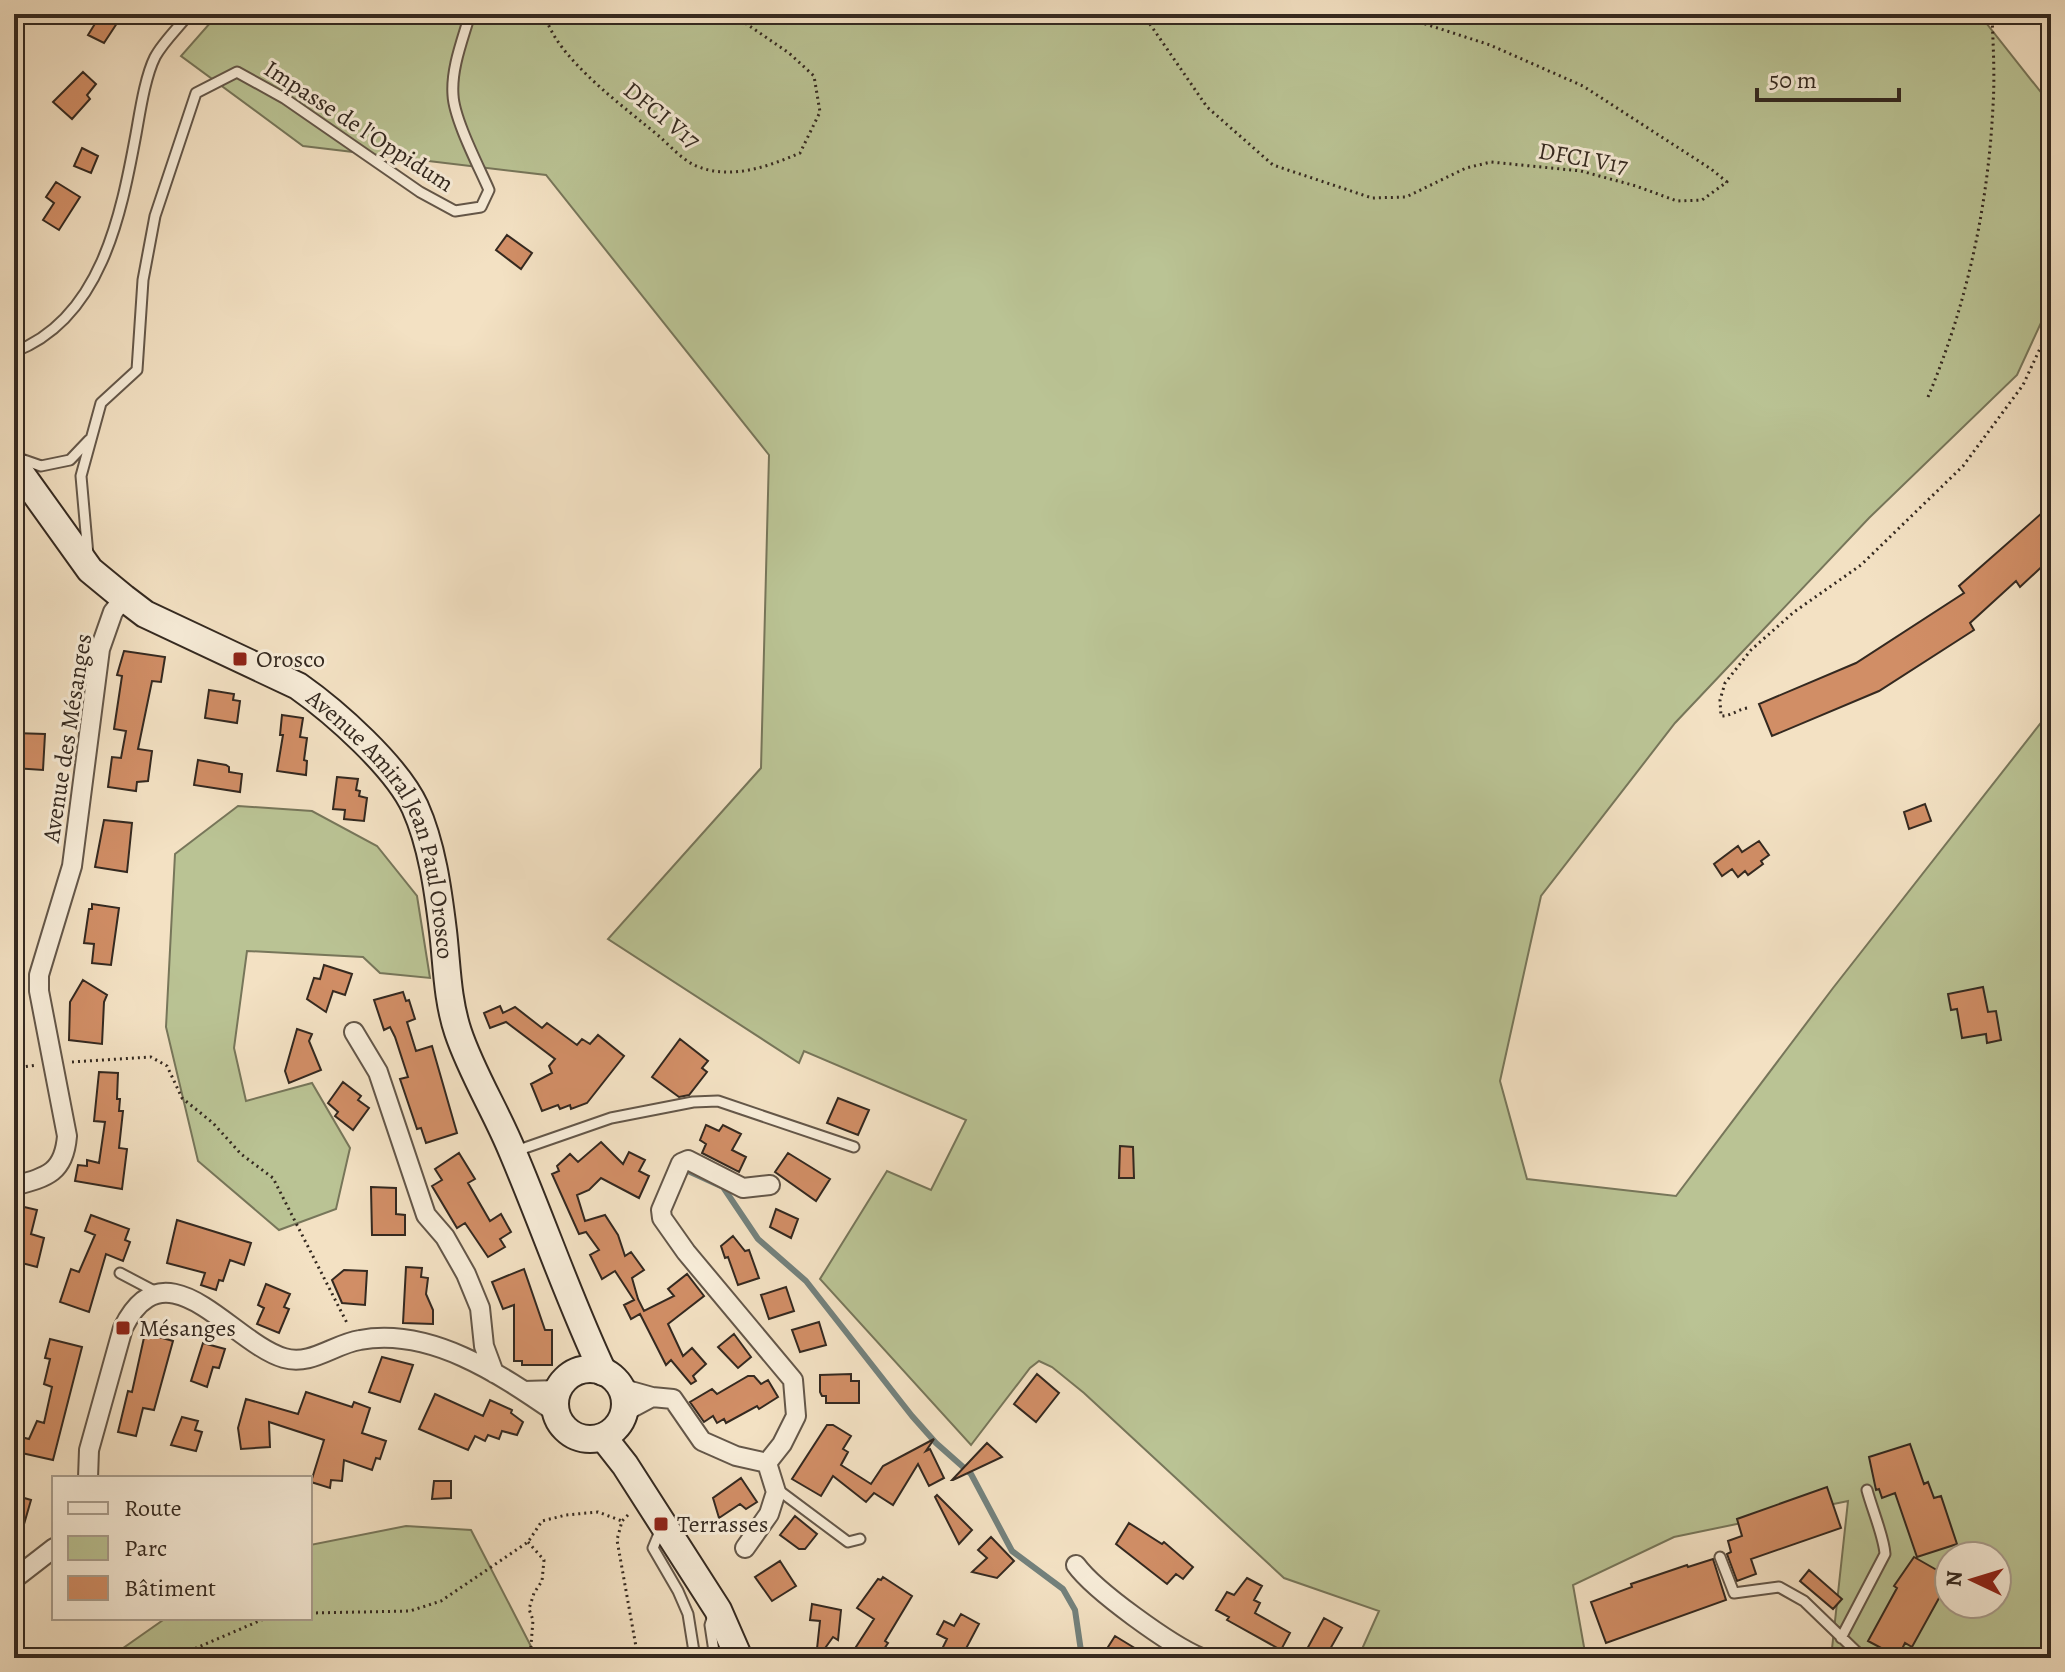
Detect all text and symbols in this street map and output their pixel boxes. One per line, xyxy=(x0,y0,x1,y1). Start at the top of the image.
scale bar xyxy=(1757,52,1899,102)
street label: Impasse de l'Oppidum xyxy=(258,53,460,199)
text: 50 m xyxy=(1769,64,1817,96)
street label: DFCI V17 xyxy=(617,74,708,156)
street label: DFCI V17 xyxy=(1536,134,1631,182)
street label: Avenue des Mésanges xyxy=(35,631,99,846)
place label: Orosco xyxy=(256,643,325,675)
marker: Orosco xyxy=(231,650,249,668)
street label: Avenue Amiral Jean Paul Orosco xyxy=(299,681,462,960)
place label: Mésanges xyxy=(139,1312,236,1344)
marker: Mésanges xyxy=(114,1319,132,1337)
legend xyxy=(52,1476,312,1620)
text: Route xyxy=(124,1492,182,1524)
place label: Terrasses xyxy=(677,1508,768,1540)
marker: Terrasses xyxy=(652,1515,670,1533)
text: Parc xyxy=(124,1532,167,1564)
north arrow xyxy=(1933,1540,2013,1620)
text: N xyxy=(1939,1570,1970,1588)
text: Bâtiment xyxy=(124,1572,216,1604)

